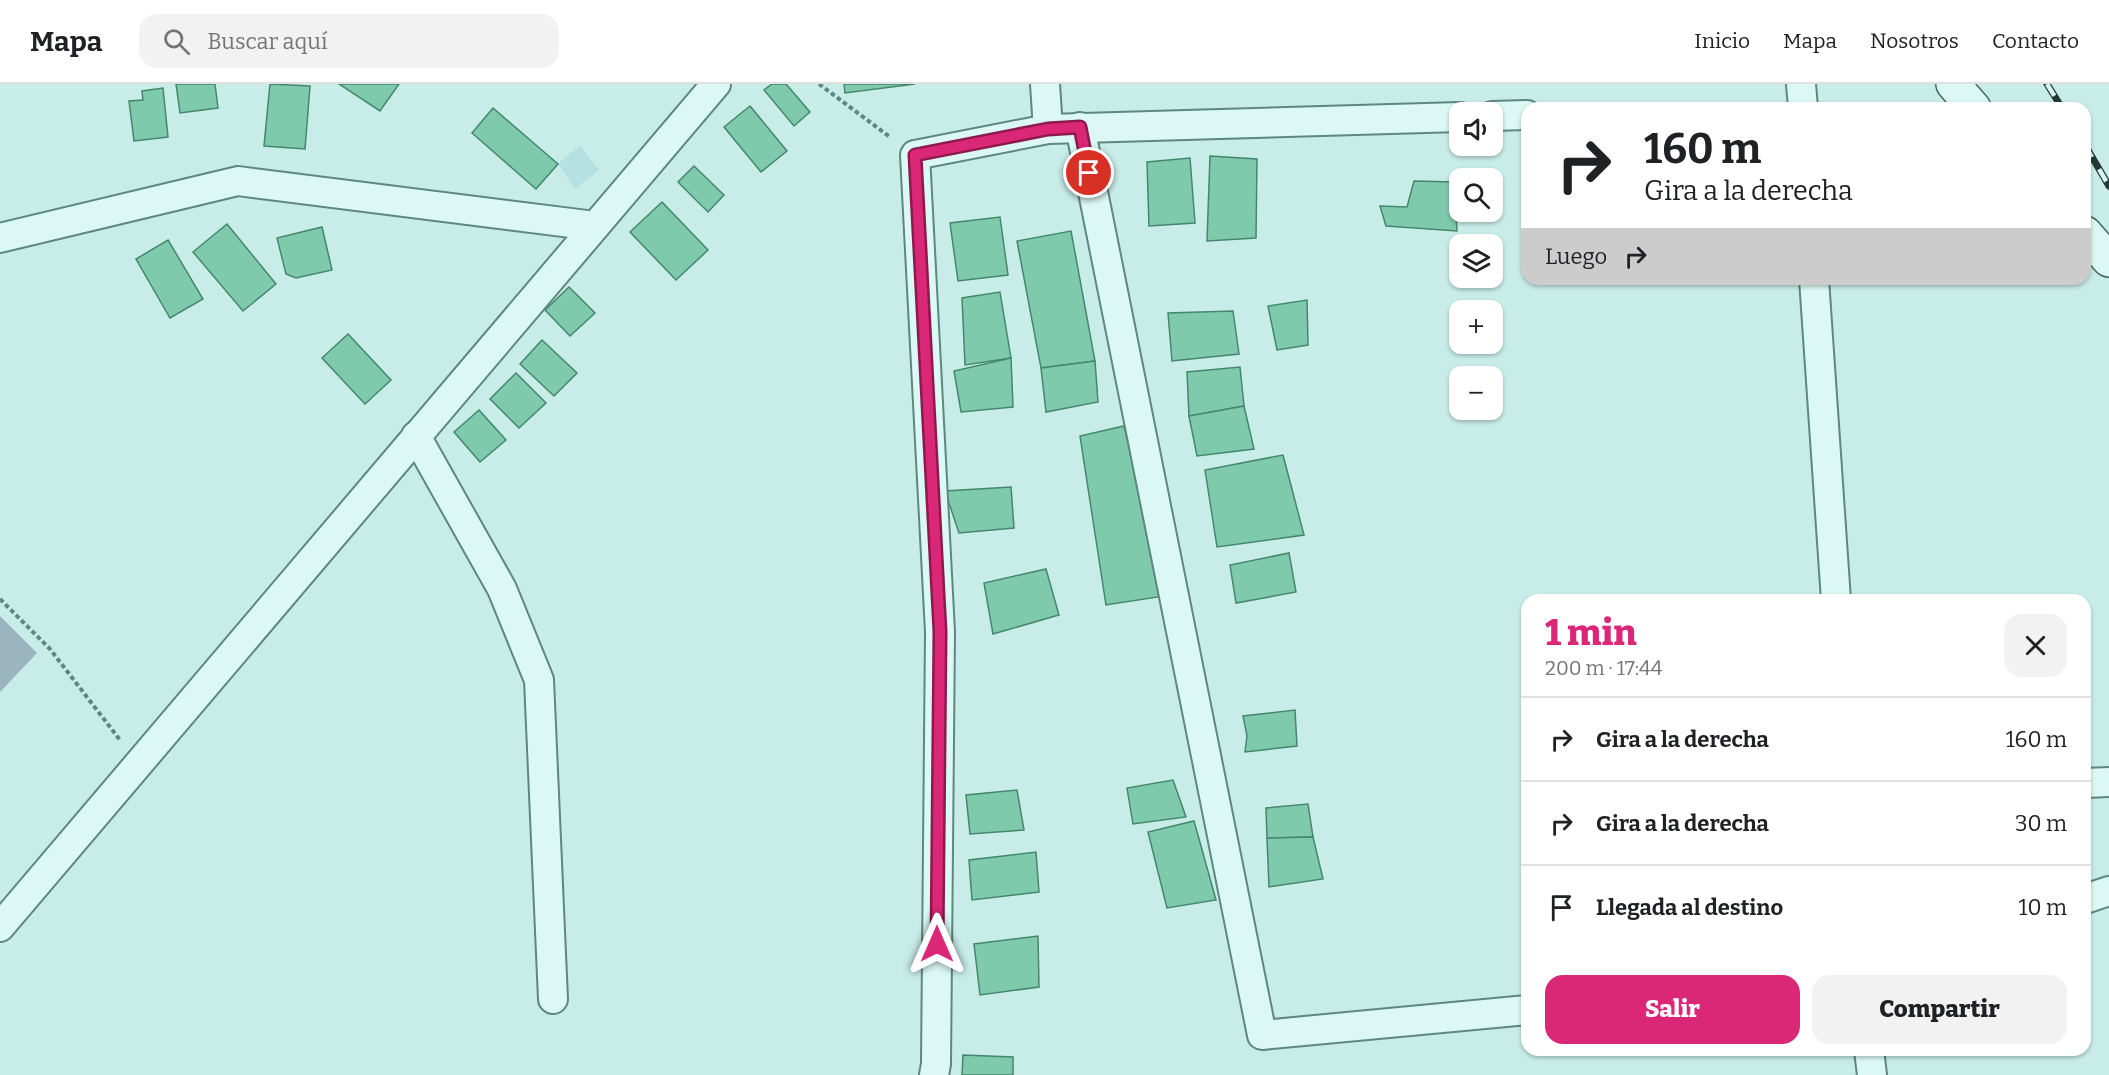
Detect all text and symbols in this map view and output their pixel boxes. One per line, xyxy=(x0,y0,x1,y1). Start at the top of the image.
search box xyxy=(139,14,559,68)
text: Mapa xyxy=(30,25,103,58)
icon: search xyxy=(160,25,193,58)
text: Buscar aquí xyxy=(208,28,327,55)
text: Inicio xyxy=(1694,28,1750,54)
text: Mapa xyxy=(1783,28,1837,54)
text: Nosotros xyxy=(1870,28,1959,54)
text: Contacto xyxy=(1992,28,2079,54)
map controls xyxy=(1449,102,1503,420)
button: sound xyxy=(1449,102,1503,156)
text: 160 m xyxy=(1644,124,1761,174)
icon: right xyxy=(1545,126,1623,204)
pin xyxy=(1063,147,1114,198)
icon: arrive xyxy=(1072,156,1105,189)
button: search xyxy=(1449,168,1503,222)
text: Gira a la derecha xyxy=(1644,175,1853,207)
button: layers xyxy=(1449,234,1503,288)
icon: right xyxy=(1619,240,1652,273)
text: Luego xyxy=(1545,243,1607,270)
button: + xyxy=(1449,300,1503,354)
button: − xyxy=(1449,366,1503,420)
text: 1 min xyxy=(1545,611,1637,655)
button: close xyxy=(2004,614,2067,677)
text: 200 m · 17:44 xyxy=(1545,656,1662,680)
icon: right xyxy=(1545,723,1578,756)
text: Gira a la derecha xyxy=(1596,726,1769,753)
text: 160 m xyxy=(2006,726,2067,753)
icon: right xyxy=(1545,807,1578,840)
text: Gira a la derecha xyxy=(1596,810,1769,837)
text: 30 m xyxy=(2015,810,2067,837)
icon: arrive xyxy=(1545,891,1578,924)
text: Llegada al destino xyxy=(1596,894,1783,921)
text: 10 m xyxy=(2019,894,2067,921)
position arrow xyxy=(905,912,969,976)
button: Salir xyxy=(1545,975,1800,1044)
button: Compartir xyxy=(1812,975,2067,1044)

